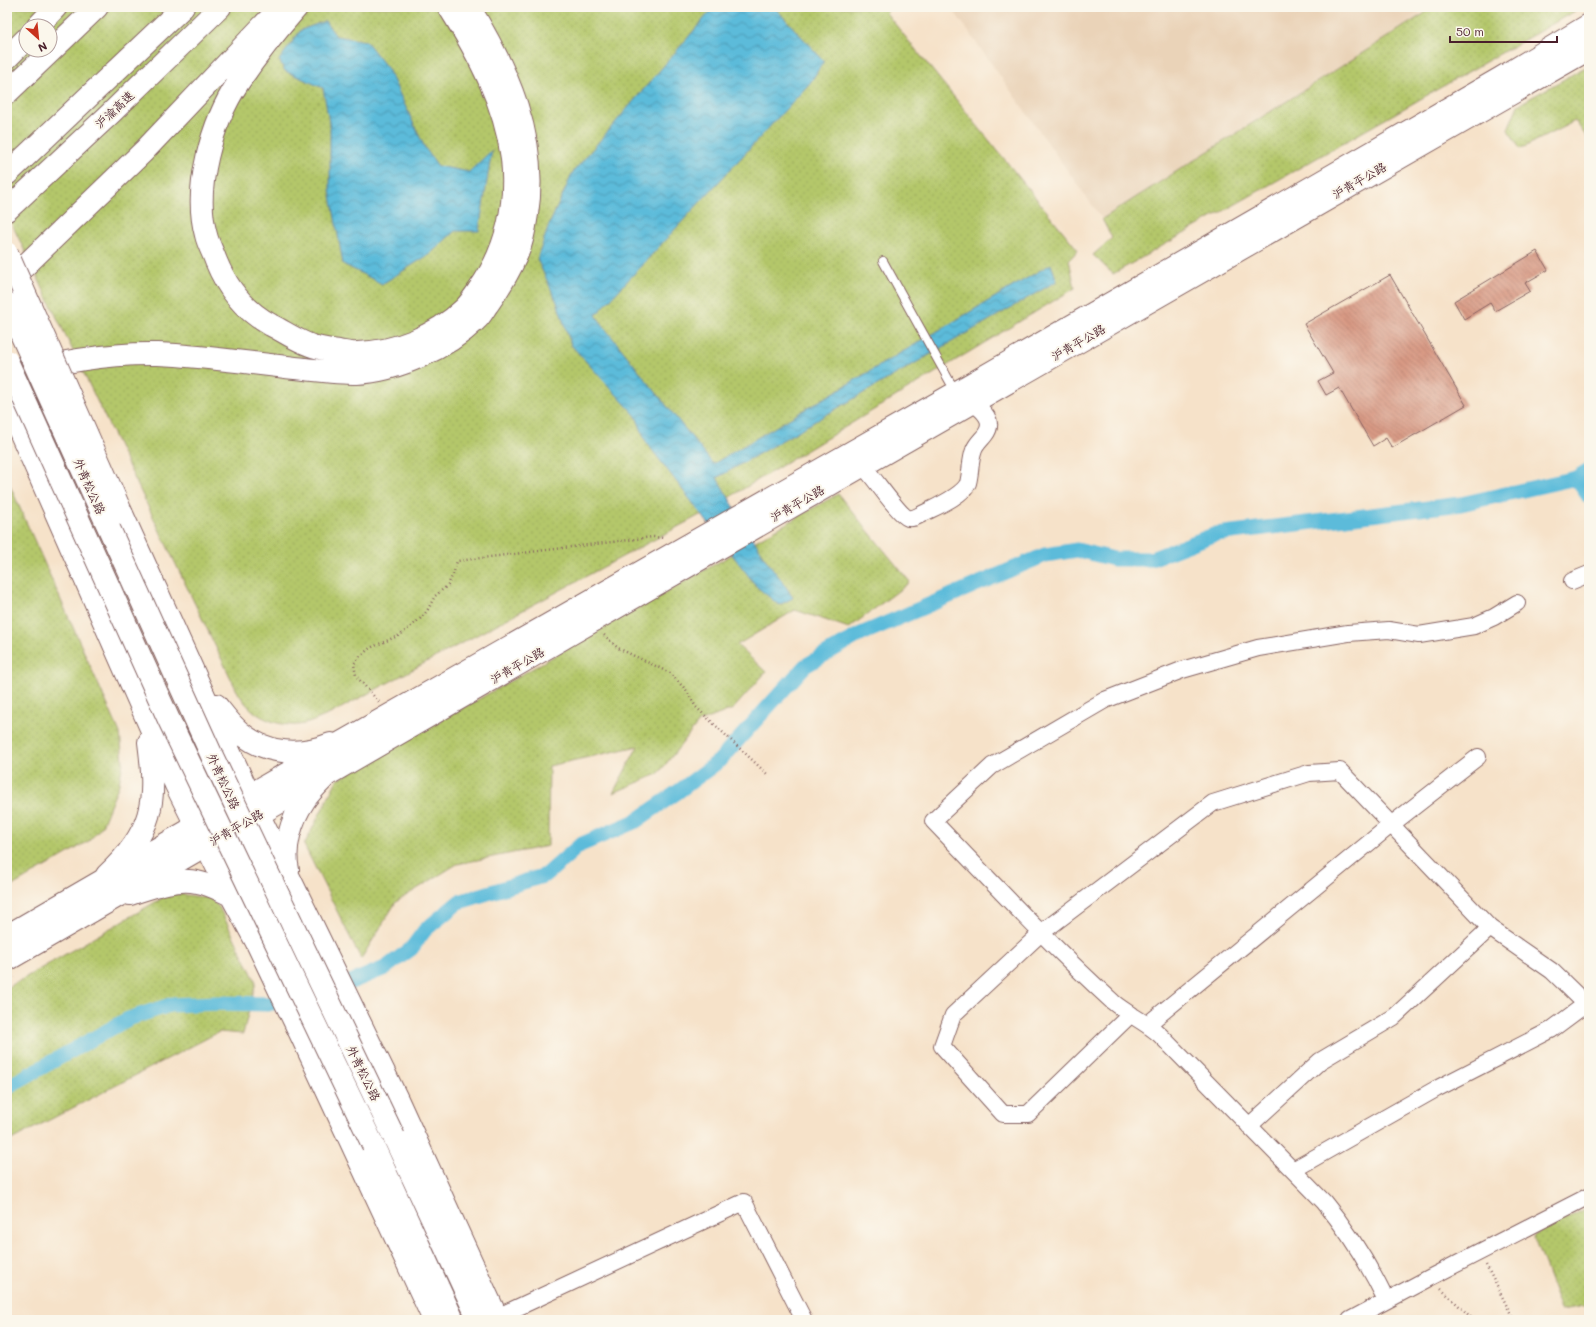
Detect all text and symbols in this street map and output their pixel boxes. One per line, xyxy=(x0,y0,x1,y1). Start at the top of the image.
north arrow xyxy=(18,18,58,58)
scale bar xyxy=(1450,18,1557,44)
text: 50 m xyxy=(1456,23,1484,39)
text: N xyxy=(36,39,50,56)
street label: 沪渝高速 xyxy=(91,87,137,131)
street label: 沪青平公路 xyxy=(1329,158,1389,202)
street label: 沪青平公路 xyxy=(1048,320,1108,364)
street label: 外青松公路 xyxy=(70,455,110,517)
street label: 沪青平公路 xyxy=(767,481,827,525)
street label: 沪青平公路 xyxy=(487,643,547,687)
street label: 外青松公路 xyxy=(204,750,244,812)
street label: 沪青平公路 xyxy=(206,805,266,849)
street label: 外青松公路 xyxy=(344,1043,384,1103)

